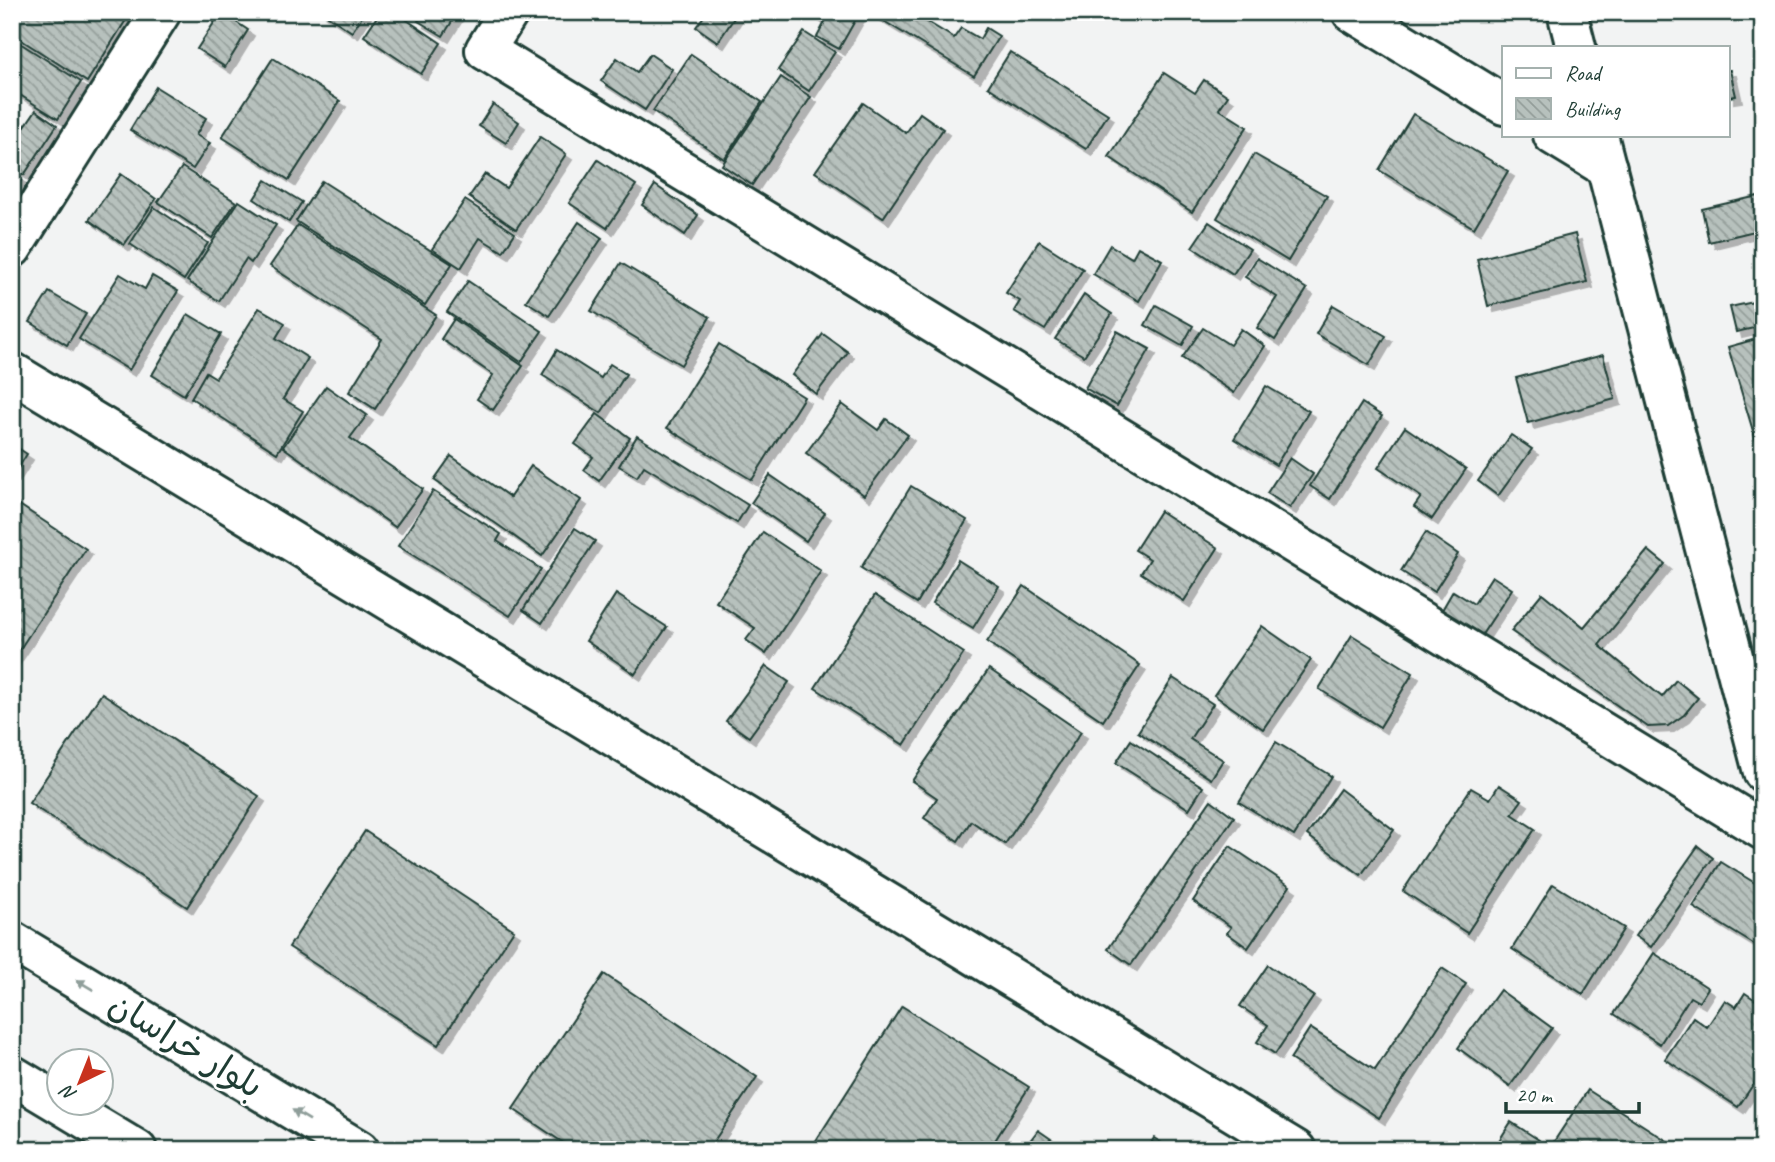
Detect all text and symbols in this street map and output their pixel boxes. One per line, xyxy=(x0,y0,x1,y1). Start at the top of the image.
legend xyxy=(1502,46,1730,136)
text: Road xyxy=(1565,60,1604,86)
text: Building xyxy=(1565,96,1622,122)
one-way arrow xyxy=(75,978,94,991)
street label: بلوار خراسان xyxy=(101,981,271,1109)
north arrow xyxy=(46,1046,116,1116)
scale bar xyxy=(1506,1071,1638,1115)
text: N xyxy=(54,1079,82,1106)
text: 20 m xyxy=(1516,1082,1554,1108)
one-way arrow xyxy=(291,1108,310,1121)

